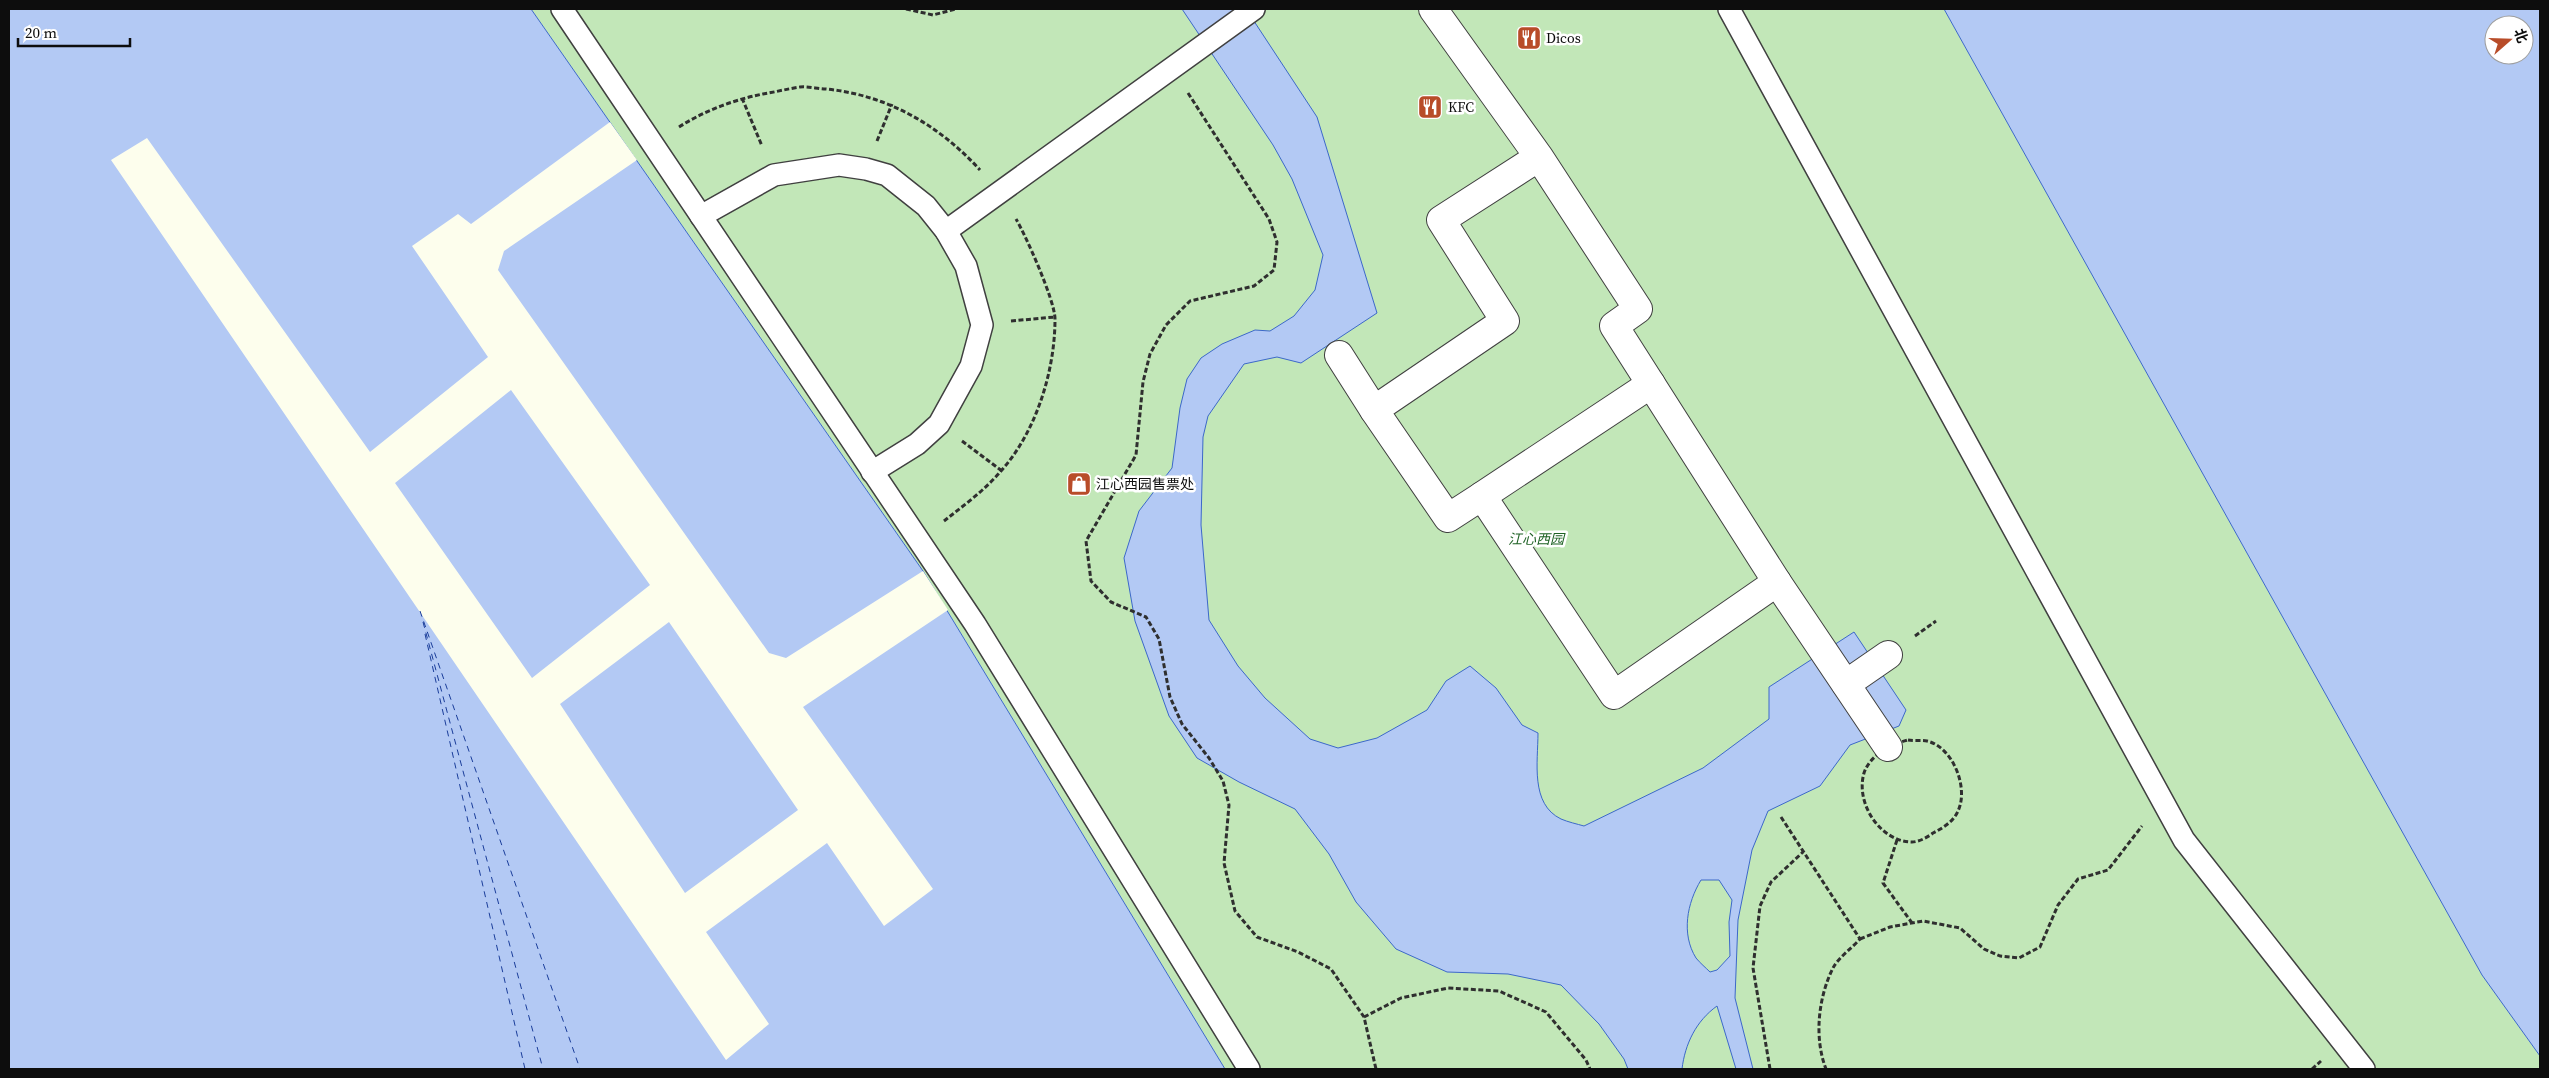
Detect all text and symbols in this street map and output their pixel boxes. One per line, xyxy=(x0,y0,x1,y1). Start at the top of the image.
scale bar xyxy=(18,15,130,47)
north arrow xyxy=(2484,15,2534,65)
text: 20 m xyxy=(25,22,57,43)
restaurant icon: Dicos xyxy=(1516,25,1542,51)
text: 北 xyxy=(2509,26,2533,46)
place label: Dicos xyxy=(1546,28,1581,48)
restaurant icon: KFC xyxy=(1417,94,1443,120)
place label: KFC xyxy=(1448,97,1474,117)
shop icon: 江心西园售票处 xyxy=(1066,471,1092,497)
place label: 江心西园售票处 xyxy=(1096,474,1194,494)
park label: 江心西园 xyxy=(1508,529,1566,549)

